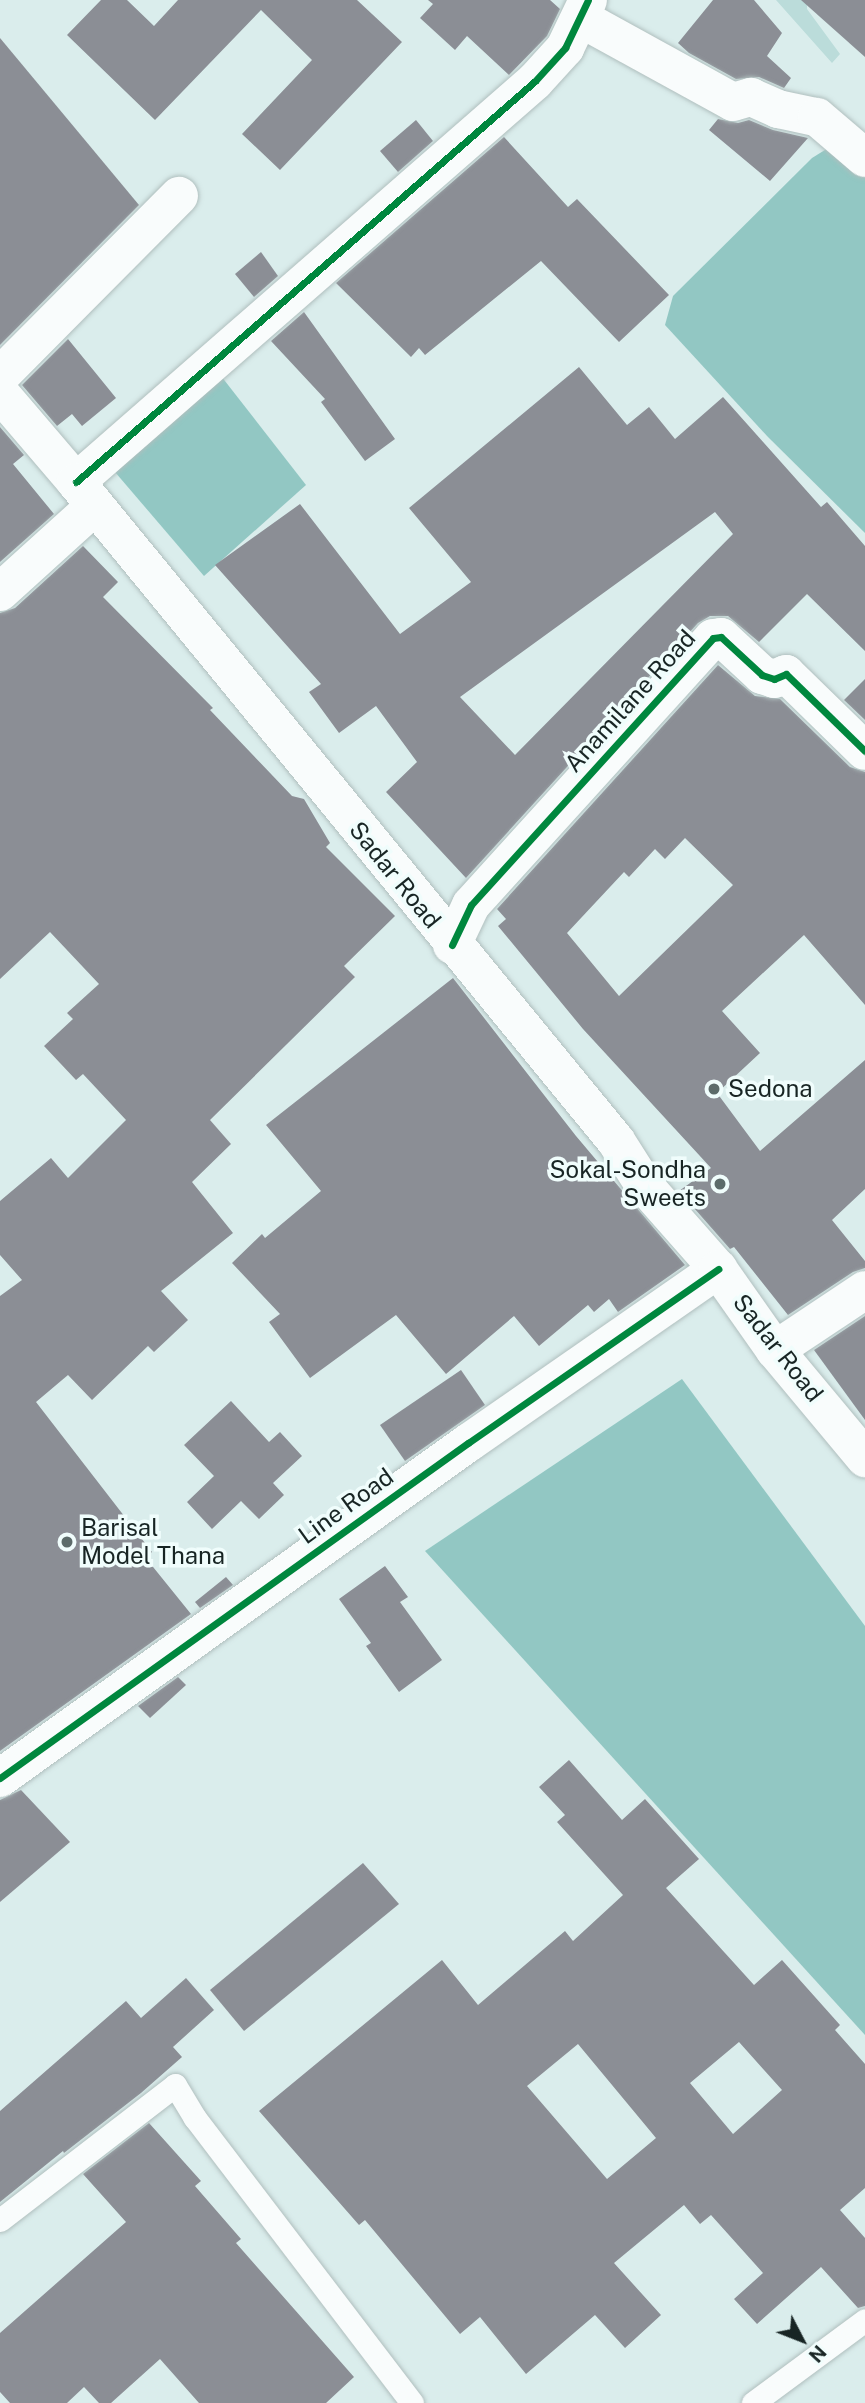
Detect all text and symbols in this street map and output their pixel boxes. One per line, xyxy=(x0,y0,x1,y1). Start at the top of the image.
street label: Anamilane Road xyxy=(559,624,701,778)
street label: Sadar Road xyxy=(343,816,447,934)
place label: Sedona xyxy=(728,1075,813,1103)
marker: Sedona xyxy=(706,1081,722,1097)
place label: Sokal-Sondha Sweets xyxy=(550,1156,706,1212)
marker: Sokal-Sondha Sweets xyxy=(712,1176,728,1192)
street label: Sadar Road xyxy=(727,1288,829,1408)
street label: Line Road xyxy=(293,1462,399,1550)
place label: Barisal Model Thana xyxy=(81,1514,225,1570)
marker: Barisal Model Thana xyxy=(59,1534,75,1550)
north arrow xyxy=(767,2305,837,2375)
text: N xyxy=(804,2341,831,2367)

